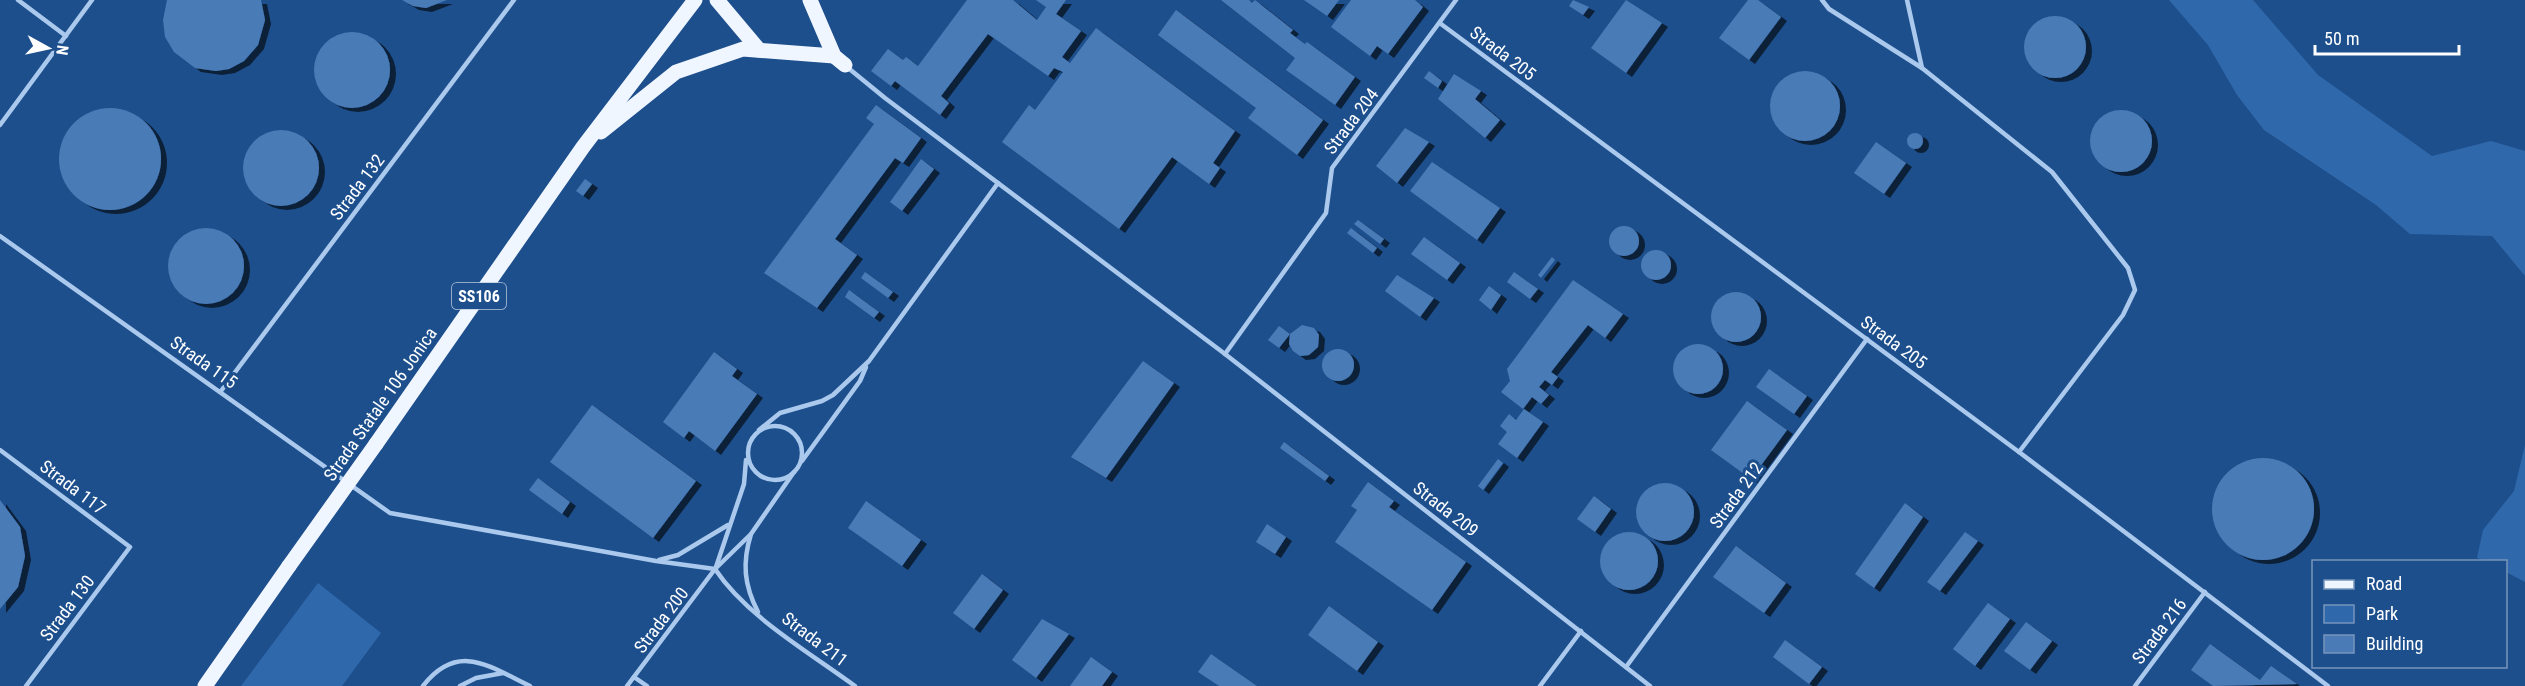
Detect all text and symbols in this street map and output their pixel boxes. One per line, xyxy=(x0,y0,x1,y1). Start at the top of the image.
north arrow xyxy=(18,18,78,78)
scale bar xyxy=(2315,18,2459,56)
street label: Strada 205 xyxy=(1466,22,1540,85)
text: 50 m xyxy=(2324,28,2359,49)
text: N xyxy=(52,44,72,56)
street label: Strada 204 xyxy=(1320,84,1383,158)
street label: Strada 132 xyxy=(326,150,389,224)
road number: SS106 xyxy=(452,283,506,309)
street label: Strada 205 xyxy=(1857,311,1931,373)
street label: Strada Statale 106 Jonica xyxy=(319,323,441,485)
street label: Strada 115 xyxy=(167,331,242,393)
street label: Strada 117 xyxy=(36,456,110,519)
street label: Strada 212 xyxy=(1705,458,1767,532)
street label: Strada 209 xyxy=(1409,477,1483,541)
legend xyxy=(2312,560,2507,668)
street label: Strada 130 xyxy=(36,571,98,645)
text: Road xyxy=(2366,573,2402,594)
street label: Strada 200 xyxy=(630,583,692,657)
street label: Strada 216 xyxy=(2128,594,2190,668)
text: Park xyxy=(2366,603,2398,624)
street label: Strada 211 xyxy=(778,608,852,670)
text: Building xyxy=(2366,633,2423,654)

